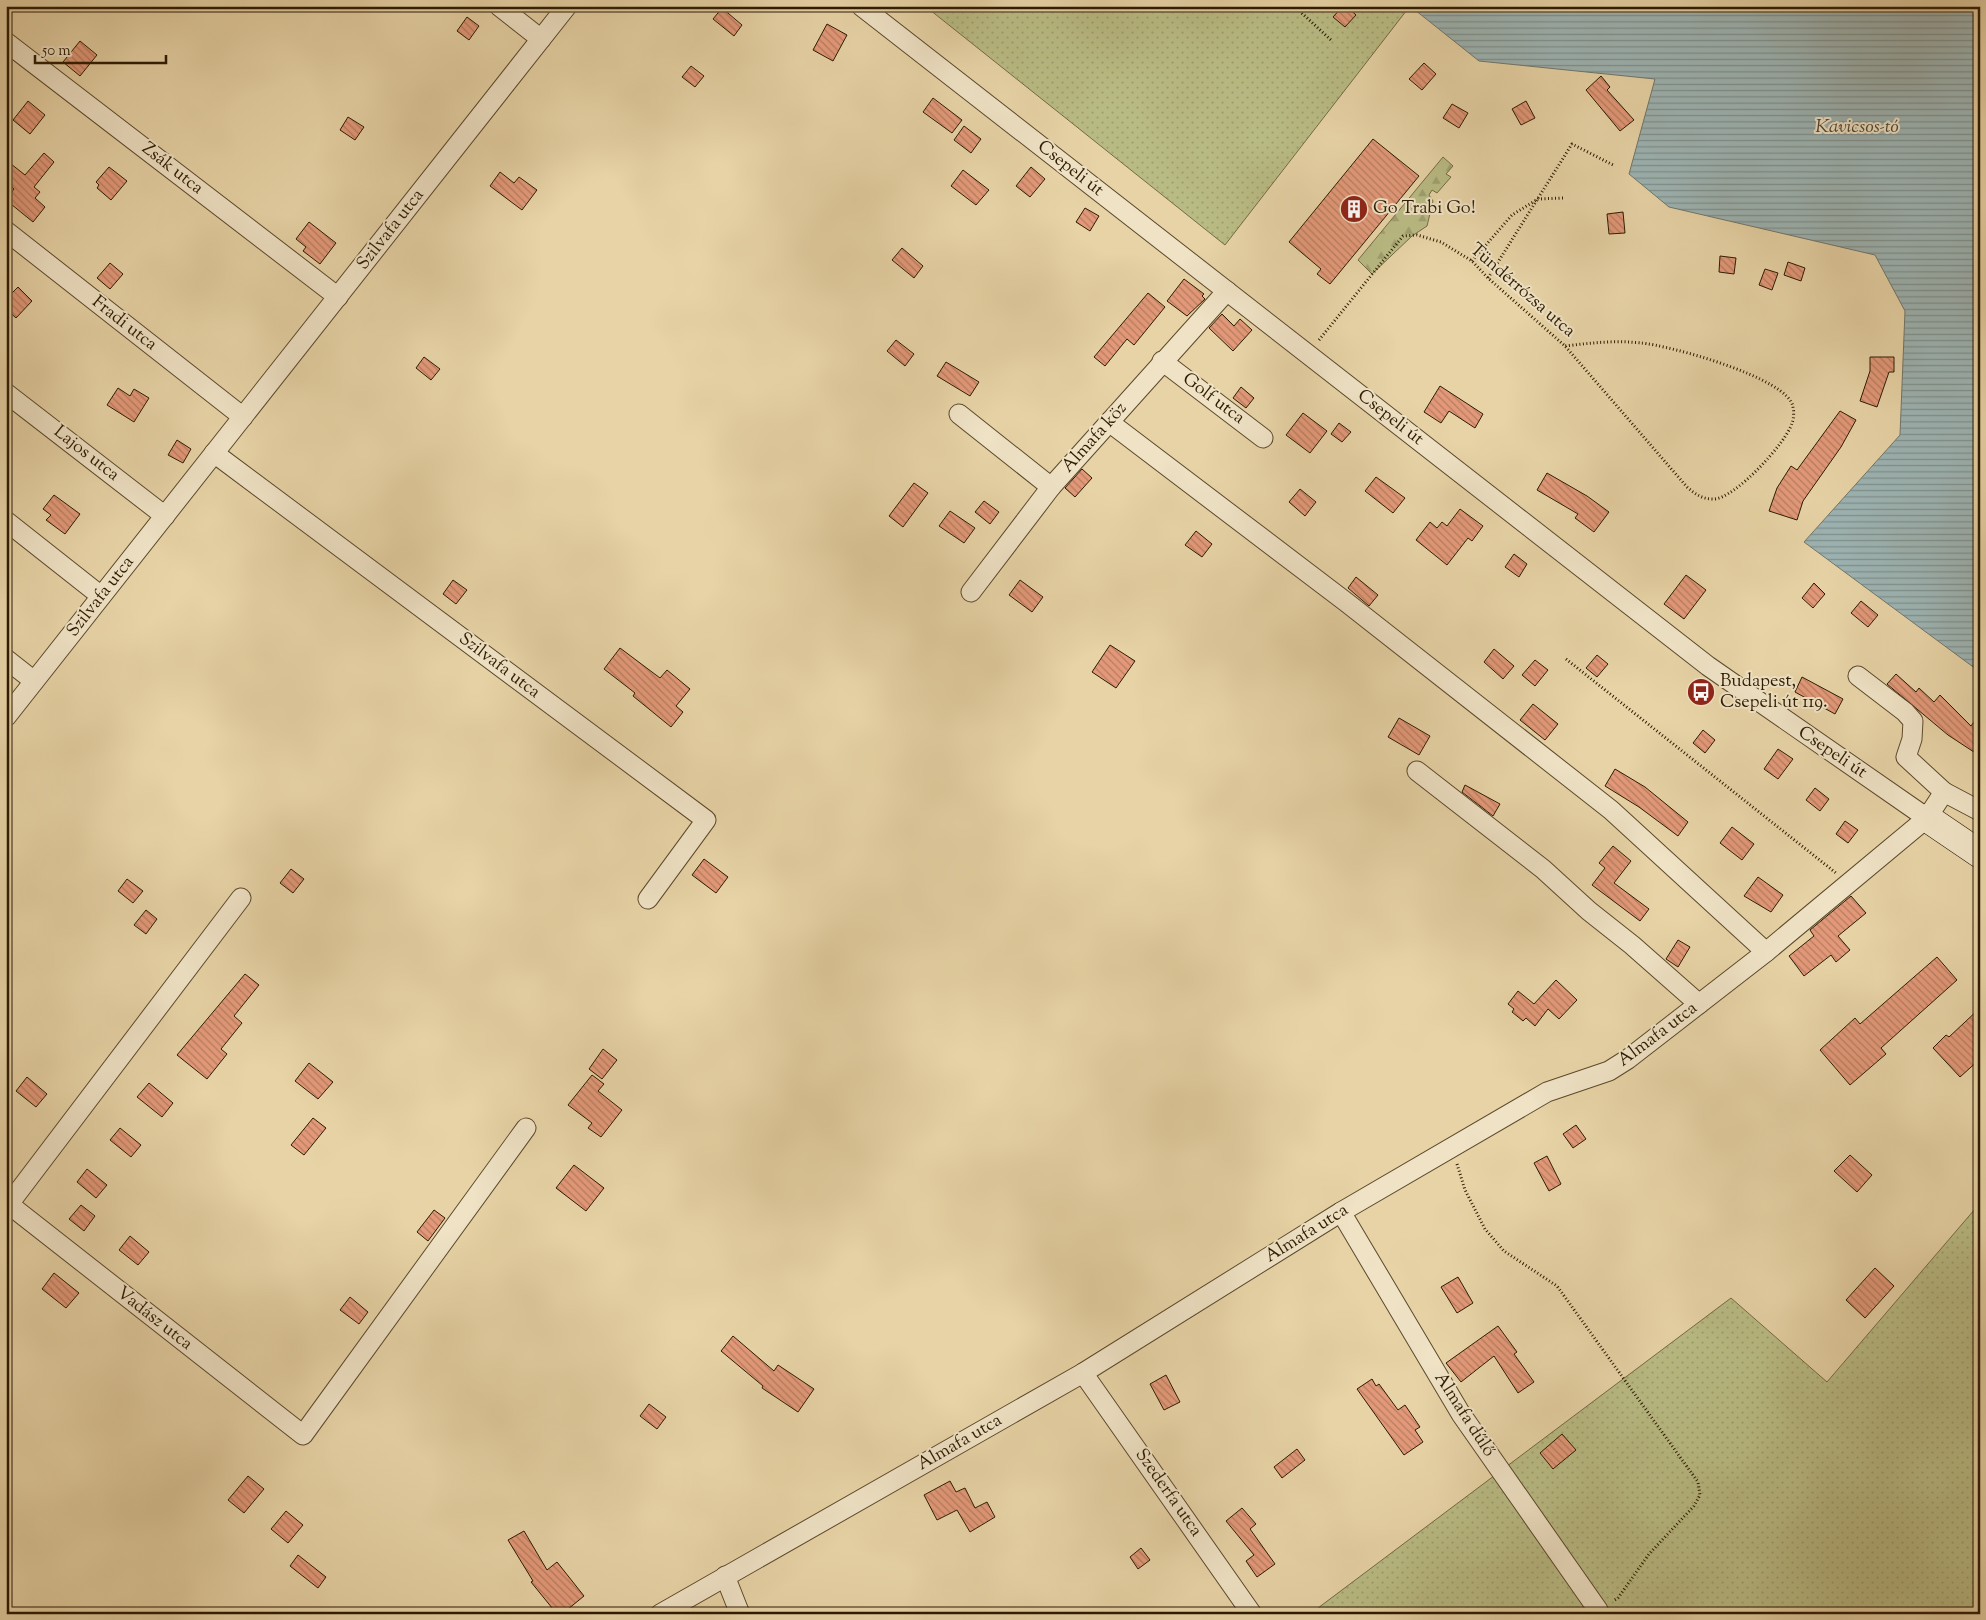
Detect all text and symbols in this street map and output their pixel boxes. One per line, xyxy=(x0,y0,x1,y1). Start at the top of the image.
scale bar xyxy=(35,32,166,64)
text: 50 m xyxy=(41,41,71,62)
water label: Kavicsos-tó xyxy=(1815,114,1899,141)
street label: Csepeli út xyxy=(1031,135,1109,203)
street label: Zsák utca xyxy=(136,137,208,201)
street label: Szilvafa utca xyxy=(351,184,431,276)
building icon: Go Trabi Go! xyxy=(1339,194,1369,224)
place label: Go Trabi Go! xyxy=(1373,196,1476,222)
street label: Tündérrózsa utca xyxy=(1463,238,1581,344)
street label: Fradi utca xyxy=(86,290,162,358)
street label: Golf utca xyxy=(1176,367,1250,431)
street label: Csepeli út xyxy=(1351,384,1429,452)
street label: Almafa köz xyxy=(1056,397,1134,479)
street label: Lajos utca xyxy=(47,420,125,488)
street label: Szilvafa utca xyxy=(61,551,141,643)
street label: Szilvafa utca xyxy=(453,627,545,705)
place label: Budapest, Csepeli út 119. xyxy=(1720,669,1828,716)
bus stop icon: Budapest, Csepeli út 119. xyxy=(1686,677,1716,707)
street label: Csepeli út xyxy=(1792,720,1872,786)
street label: Almafa utca xyxy=(1613,996,1703,1074)
street label: Almafa utca xyxy=(1260,1198,1354,1270)
street label: Vadász utca xyxy=(110,1281,198,1357)
street label: Almafa dűlő xyxy=(1427,1368,1501,1463)
street label: Almafa utca xyxy=(913,1408,1007,1478)
street label: Szederfa utca xyxy=(1128,1444,1208,1542)

